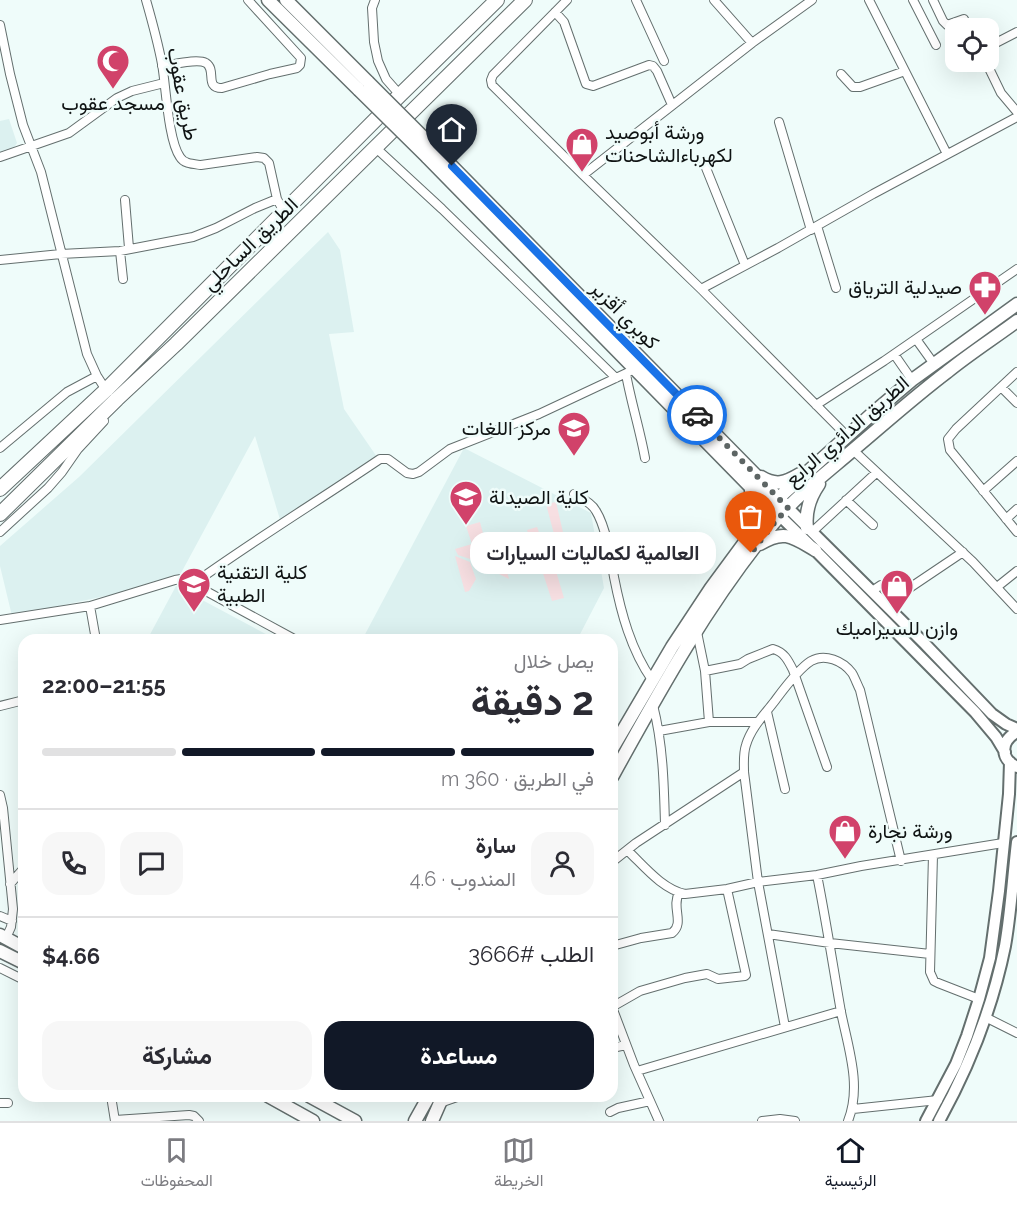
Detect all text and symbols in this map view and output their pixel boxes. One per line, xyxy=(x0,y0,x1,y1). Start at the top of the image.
map controls xyxy=(945,18,999,72)
button: locate xyxy=(945,18,999,72)
mosque icon: مسجد عقوب xyxy=(95,43,131,90)
street label: طريق عقوب xyxy=(161,45,204,143)
place label: مسجد عقوب xyxy=(61,91,165,116)
pin xyxy=(426,104,477,166)
icon: home xyxy=(435,113,468,146)
place label: ورشة أبوصيد لكهرباءالشاحنات xyxy=(605,120,733,168)
shop icon: ورشة أبوصيد لكهرباءالشاحنات xyxy=(564,126,600,173)
street label: الطريق الساحلي xyxy=(197,192,306,299)
pharmacy icon: صيدلية الترياق xyxy=(967,269,1003,316)
street label: كوبري أقزير xyxy=(582,275,664,358)
place label: صيدلية الترياق xyxy=(848,275,962,300)
street label: الطريق الدائري الرابع xyxy=(780,371,917,495)
courier xyxy=(667,385,727,445)
icon: car xyxy=(681,399,714,432)
school or university icon: مركز اللغات xyxy=(556,410,592,457)
place label: مركز اللغات xyxy=(462,416,551,441)
school or university icon: كلية الصيدلة xyxy=(448,479,484,526)
place label: كلية الصيدلة xyxy=(489,485,589,509)
pin xyxy=(725,491,776,553)
icon: bag xyxy=(734,500,767,533)
callout: العالمية لكماليات السيارات xyxy=(469,532,715,574)
text: العالمية لكماليات السيارات xyxy=(487,541,699,565)
place label: كلية التقنية الطبية xyxy=(217,560,307,607)
school or university icon: كلية التقنية الطبية xyxy=(176,566,212,613)
shop icon: وازن للسيراميك xyxy=(879,568,915,615)
place label: وازن للسيراميك xyxy=(836,616,958,641)
text: يصل خلال xyxy=(514,649,594,673)
text: 21:55–22:00 xyxy=(42,672,166,698)
text: 2 دقيقة xyxy=(471,678,594,724)
text: في الطريق · 360 m xyxy=(441,767,594,791)
shop icon: ورشة نجارة xyxy=(827,813,863,860)
place label: ورشة نجارة xyxy=(868,819,953,844)
button: phone xyxy=(42,832,105,895)
button: chat xyxy=(120,832,183,895)
text: سارة xyxy=(475,832,516,858)
button: person xyxy=(531,832,594,895)
text: المندوب · 4.6 xyxy=(410,867,516,891)
text: الطلب #3666 xyxy=(468,941,594,967)
text: $4.66 xyxy=(42,943,100,969)
button: مشاركة xyxy=(42,1021,312,1090)
button: مساعدة xyxy=(324,1021,594,1090)
tab: المحفوظات xyxy=(141,1134,213,1195)
tab: الخريطة xyxy=(494,1134,543,1195)
tab: الرئيسية xyxy=(825,1134,876,1195)

